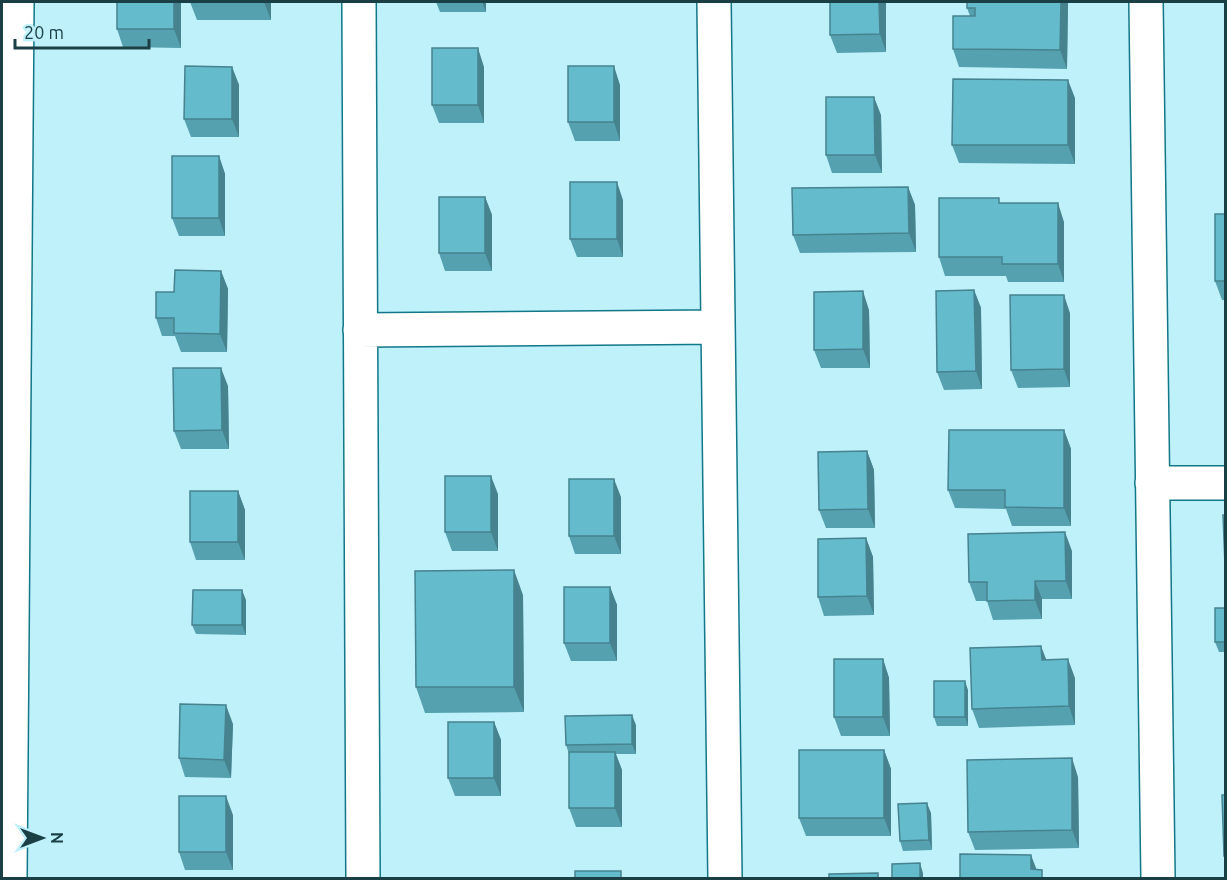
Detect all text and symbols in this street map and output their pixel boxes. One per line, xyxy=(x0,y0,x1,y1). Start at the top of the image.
scale bar xyxy=(15,12,148,50)
text: 20 m xyxy=(24,22,64,42)
north arrow xyxy=(12,808,72,868)
text: N xyxy=(48,832,66,844)

